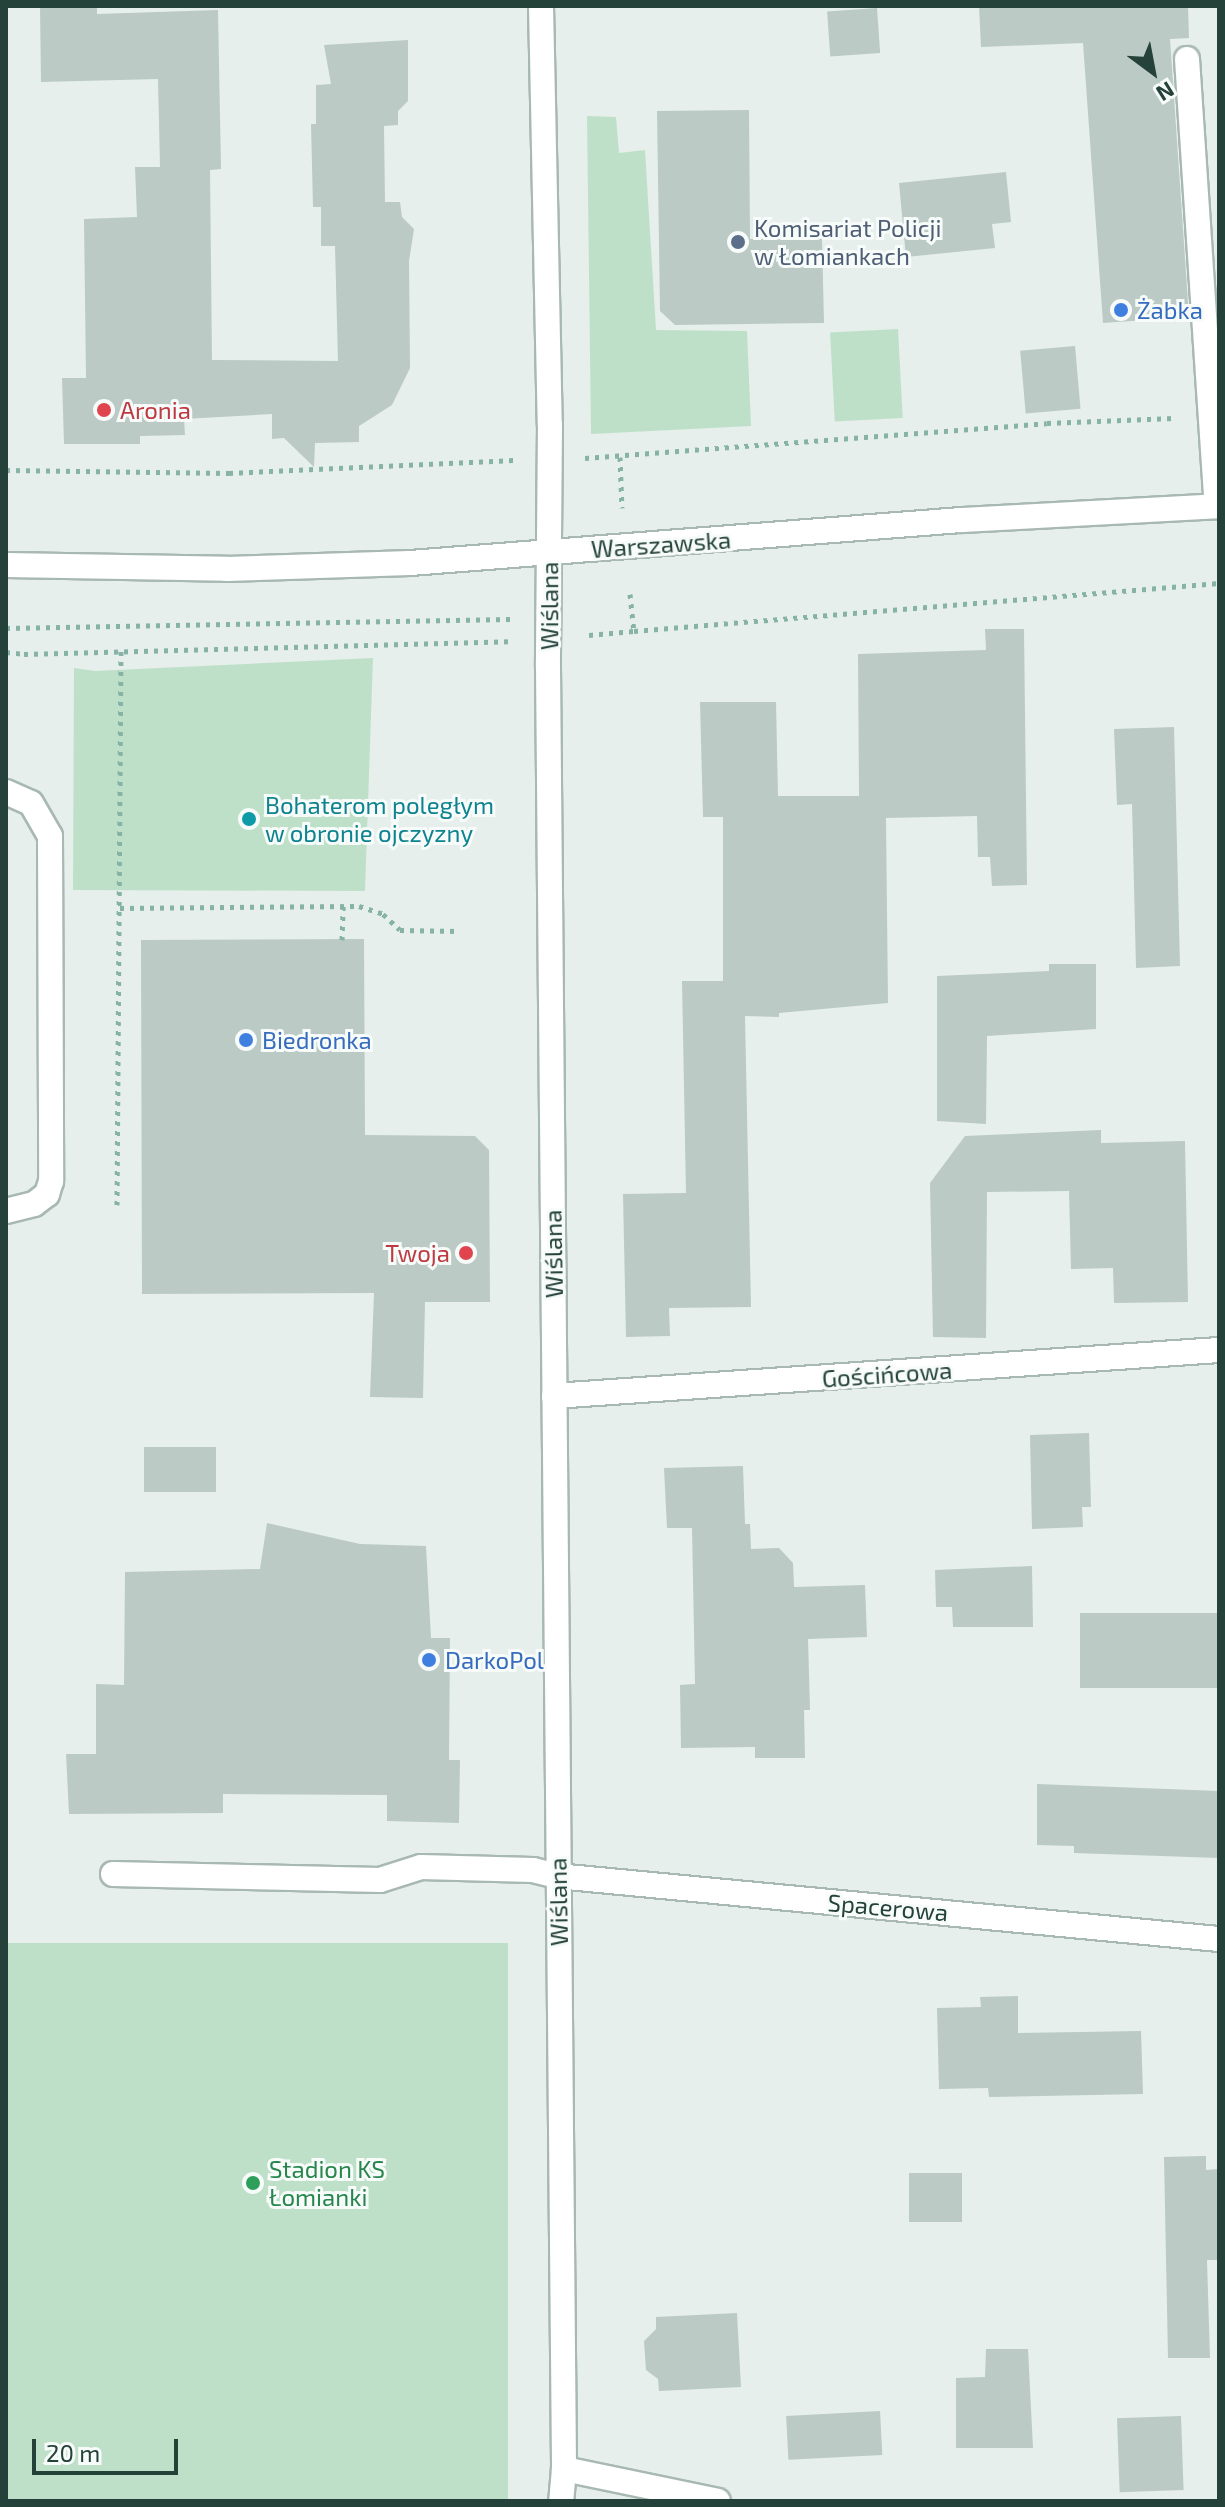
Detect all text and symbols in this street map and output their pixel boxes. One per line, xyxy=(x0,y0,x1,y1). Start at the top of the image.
north arrow xyxy=(1113,32,1193,112)
text: N xyxy=(1152,77,1179,108)
place label: Komisariat Policji w Łomiankach xyxy=(754,214,942,270)
marker: Komisariat Policji w Łomiankach xyxy=(729,233,747,251)
place label: Żabka xyxy=(1137,296,1203,324)
marker: Żabka xyxy=(1112,301,1130,319)
place label: Aronia xyxy=(120,396,191,424)
marker: Aronia xyxy=(95,401,113,419)
street label: Warszawska xyxy=(590,525,732,563)
street label: Wiślana xyxy=(535,562,563,650)
place label: Bohaterom poległym w obronie ojczyzny xyxy=(265,791,494,847)
marker: Bohaterom poległym w obronie ojczyzny xyxy=(240,810,258,828)
place label: Biedronka xyxy=(262,1026,372,1054)
marker: Biedronka xyxy=(237,1031,255,1049)
street label: Wiślana xyxy=(538,1210,568,1298)
place label: Twoja xyxy=(385,1239,450,1267)
marker: Twoja xyxy=(457,1244,475,1262)
street label: Gościńcowa xyxy=(821,1355,953,1393)
place label: DarkoPol xyxy=(445,1646,544,1674)
marker: DarkoPol xyxy=(420,1651,438,1669)
street label: Wiślana xyxy=(543,1858,573,1946)
street label: Spacerowa xyxy=(827,1887,949,1927)
place label: Stadion KS Łomianki xyxy=(269,2155,385,2211)
marker: Stadion KS Łomianki xyxy=(244,2174,262,2192)
scale bar xyxy=(36,2423,182,2473)
text: 20 m xyxy=(46,2438,100,2467)

